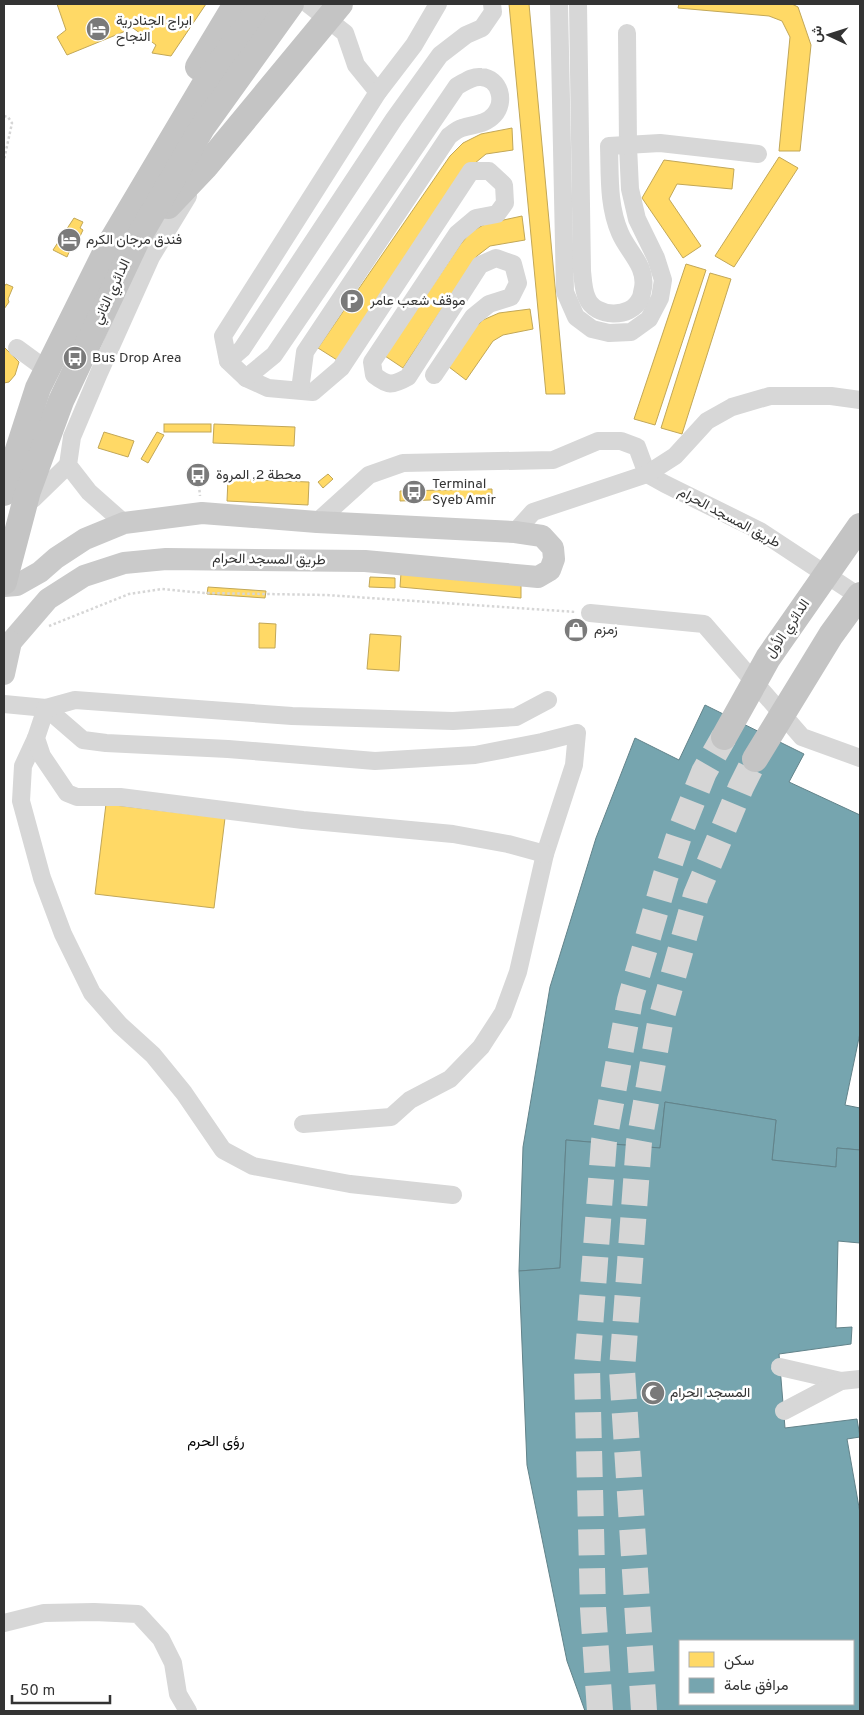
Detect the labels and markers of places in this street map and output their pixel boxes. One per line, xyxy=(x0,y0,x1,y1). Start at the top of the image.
place label: ابراج الجنادرية النجاح xyxy=(116,13,192,47)
hotel icon: ابراج الجنادرية النجاح xyxy=(85,16,111,42)
hotel icon: فندق مرجان الكرم xyxy=(56,227,82,253)
place label: فندق مرجان الكرم xyxy=(86,232,182,249)
parking icon: موقف شعب عامر xyxy=(339,288,365,314)
place label: موقف شعب عامر xyxy=(369,293,466,310)
bus stop icon: Bus Drop Area xyxy=(62,345,88,371)
place label: Bus Drop Area xyxy=(92,350,181,367)
bus stop icon: محطة 2, المروة xyxy=(185,462,211,488)
place label: محطة 2, المروة xyxy=(216,467,301,484)
place label: Terminal Syeb Amir xyxy=(432,476,496,509)
bus stop icon: Terminal Syeb Amir xyxy=(401,479,427,505)
shop icon: زمزم xyxy=(563,617,589,643)
place label: زمزم xyxy=(594,622,618,639)
mosque icon: المسجد الحرام xyxy=(640,1380,666,1406)
place label: المسجد الحرام xyxy=(670,1385,750,1402)

